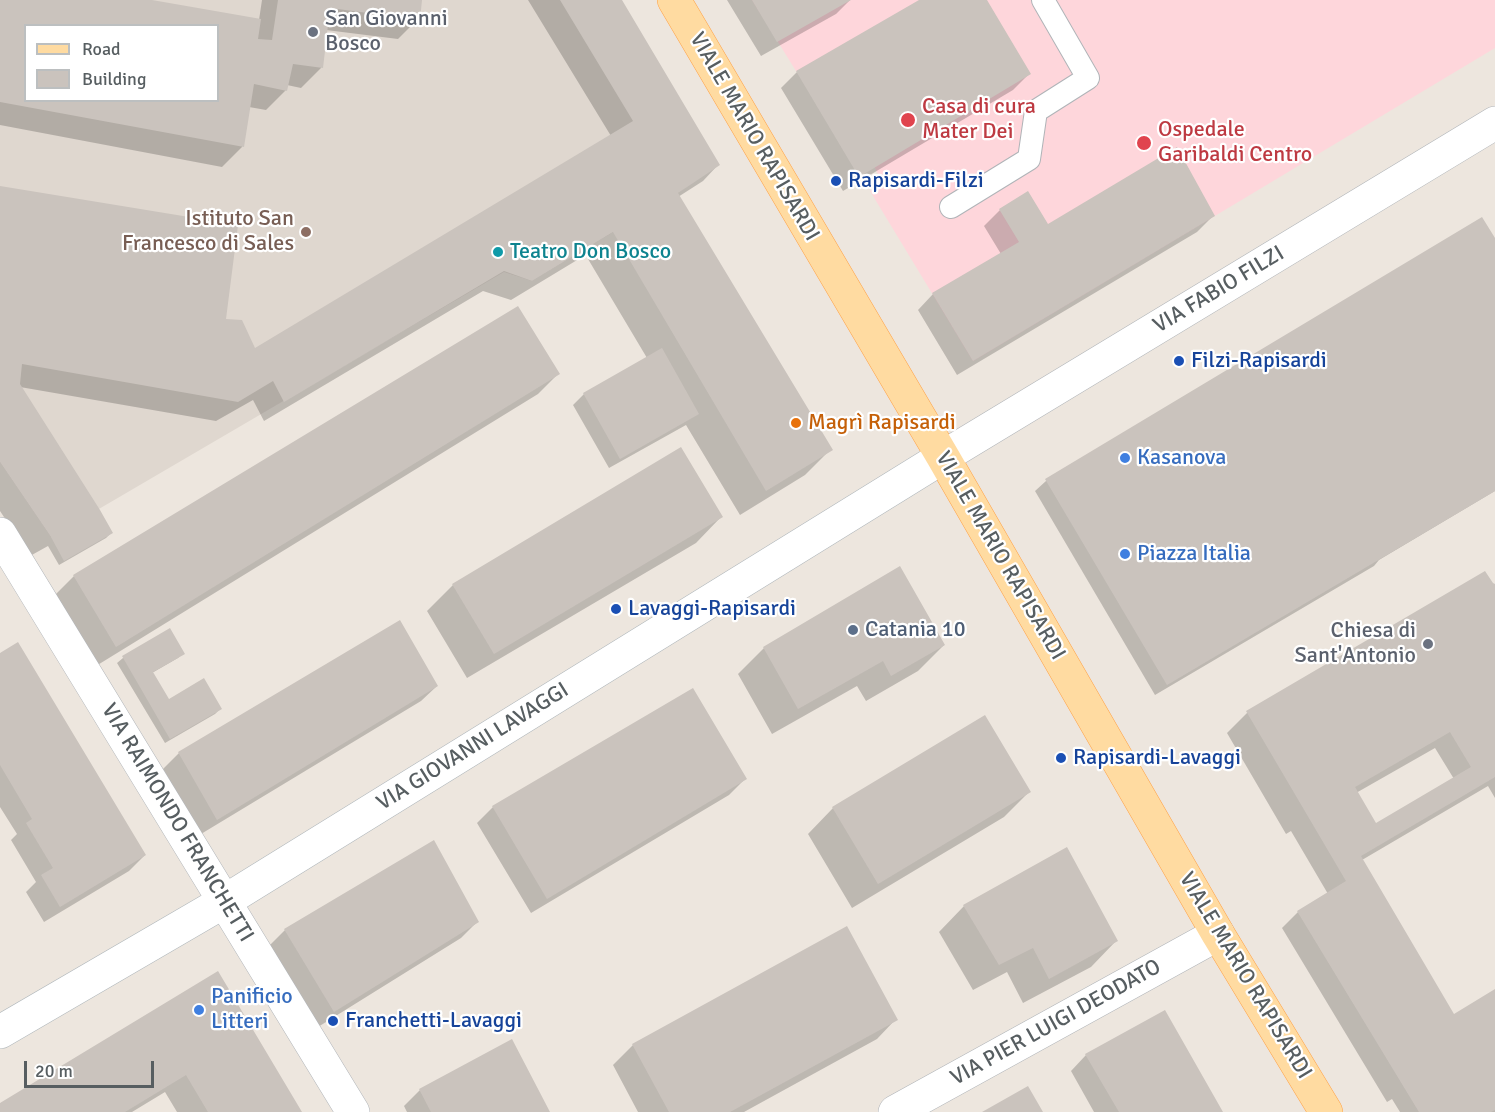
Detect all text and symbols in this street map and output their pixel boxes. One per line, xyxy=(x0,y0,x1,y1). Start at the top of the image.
place label: San Giovanni Bosco xyxy=(325,6,448,57)
legend xyxy=(24,24,219,102)
marker: San Giovanni Bosco xyxy=(306,25,320,39)
street label: VIALE MARIO RAPISARDI xyxy=(683,28,825,246)
text: Road xyxy=(82,38,121,60)
text: Building xyxy=(82,68,146,90)
place label: Casa di cura Mater Dei xyxy=(922,94,1036,146)
marker: Casa di cura Mater Dei xyxy=(899,111,917,129)
place label: Ospedale Garibaldi Centro xyxy=(1158,117,1312,168)
marker: Ospedale Garibaldi Centro xyxy=(1135,134,1153,152)
place label: Rapisardi-Filzi xyxy=(848,168,984,194)
marker: Rapisardi-Filzi xyxy=(829,174,843,188)
place label: Istituto San Francesco di Sales xyxy=(122,206,294,258)
marker: Istituto San Francesco di Sales xyxy=(299,225,313,239)
place label: Teatro Don Bosco xyxy=(510,239,671,265)
street label: VIA FABIO FILZI xyxy=(1149,241,1289,339)
marker: Teatro Don Bosco xyxy=(491,245,505,259)
place label: Filzi-Rapisardi xyxy=(1191,348,1327,374)
marker: Filzi-Rapisardi xyxy=(1172,354,1186,368)
place label: Magrì Rapisardi xyxy=(808,410,956,436)
marker: Magrì Rapisardi xyxy=(789,416,803,430)
place label: Kasanova xyxy=(1137,445,1226,471)
street label: VIALE MARIO RAPISARDI xyxy=(929,447,1071,665)
marker: Kasanova xyxy=(1118,451,1132,465)
place label: Piazza Italia xyxy=(1137,541,1251,567)
marker: Piazza Italia xyxy=(1118,547,1132,561)
place label: Lavaggi-Rapisardi xyxy=(628,596,796,622)
marker: Lavaggi-Rapisardi xyxy=(609,602,623,616)
place label: Catania 10 xyxy=(865,617,966,643)
place label: Chiesa di Sant'Antonio xyxy=(1295,618,1416,670)
marker: Catania 10 xyxy=(846,623,860,637)
marker: Chiesa di Sant'Antonio xyxy=(1421,637,1435,651)
street label: VIA GIOVANNI LAVAGGI xyxy=(372,677,574,817)
street label: VIA RAIMONDO FRANCHETTI xyxy=(95,699,259,947)
place label: Rapisardi-Lavaggi xyxy=(1073,745,1241,771)
marker: Rapisardi-Lavaggi xyxy=(1054,751,1068,765)
street label: VIALE MARIO RAPISARDI xyxy=(1173,868,1317,1084)
street label: VIA PIER LUIGI DEODATO xyxy=(946,954,1166,1092)
place label: Panificio Litteri xyxy=(211,984,293,1036)
marker: Panificio Litteri xyxy=(192,1003,206,1017)
place label: Franchetti-Lavaggi xyxy=(345,1008,522,1034)
marker: Franchetti-Lavaggi xyxy=(326,1014,340,1028)
scale bar xyxy=(27,1049,158,1087)
text: 20 m xyxy=(35,1060,73,1082)

